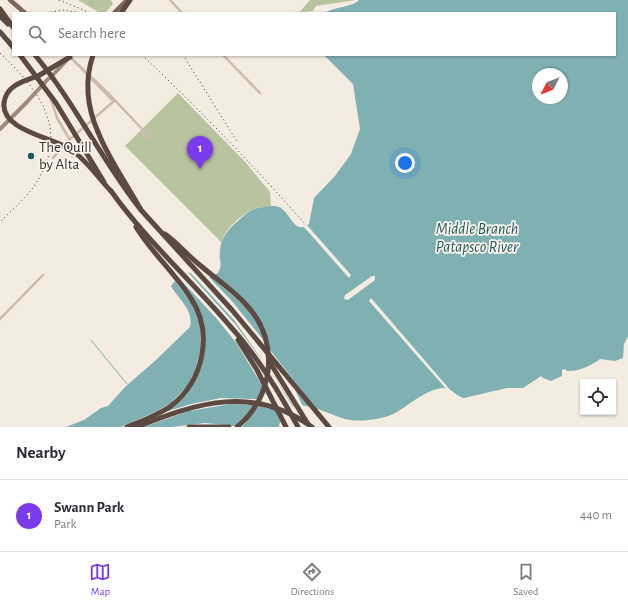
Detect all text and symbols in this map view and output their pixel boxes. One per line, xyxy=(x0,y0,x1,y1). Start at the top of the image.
search box xyxy=(12,12,616,56)
icon: search xyxy=(26,23,48,45)
text: Search here xyxy=(58,26,126,41)
north arrow xyxy=(532,68,568,104)
pin: 1 xyxy=(187,136,213,169)
place label: The Quill by Alta xyxy=(39,140,92,172)
marker: The Quill by Alta xyxy=(26,151,36,161)
your location xyxy=(395,153,415,173)
water label: Middle Branch Patapsco River xyxy=(436,221,519,256)
map controls xyxy=(580,379,616,415)
button: locate xyxy=(580,379,616,415)
text: Nearby xyxy=(16,444,66,461)
text: Swann Park xyxy=(54,500,124,515)
text: 1 xyxy=(27,509,31,522)
text: 440 m xyxy=(580,509,612,522)
text: Park xyxy=(54,518,76,531)
tab: Map xyxy=(89,561,111,598)
tab: Directions xyxy=(290,561,334,598)
tab: Saved xyxy=(513,561,538,598)

